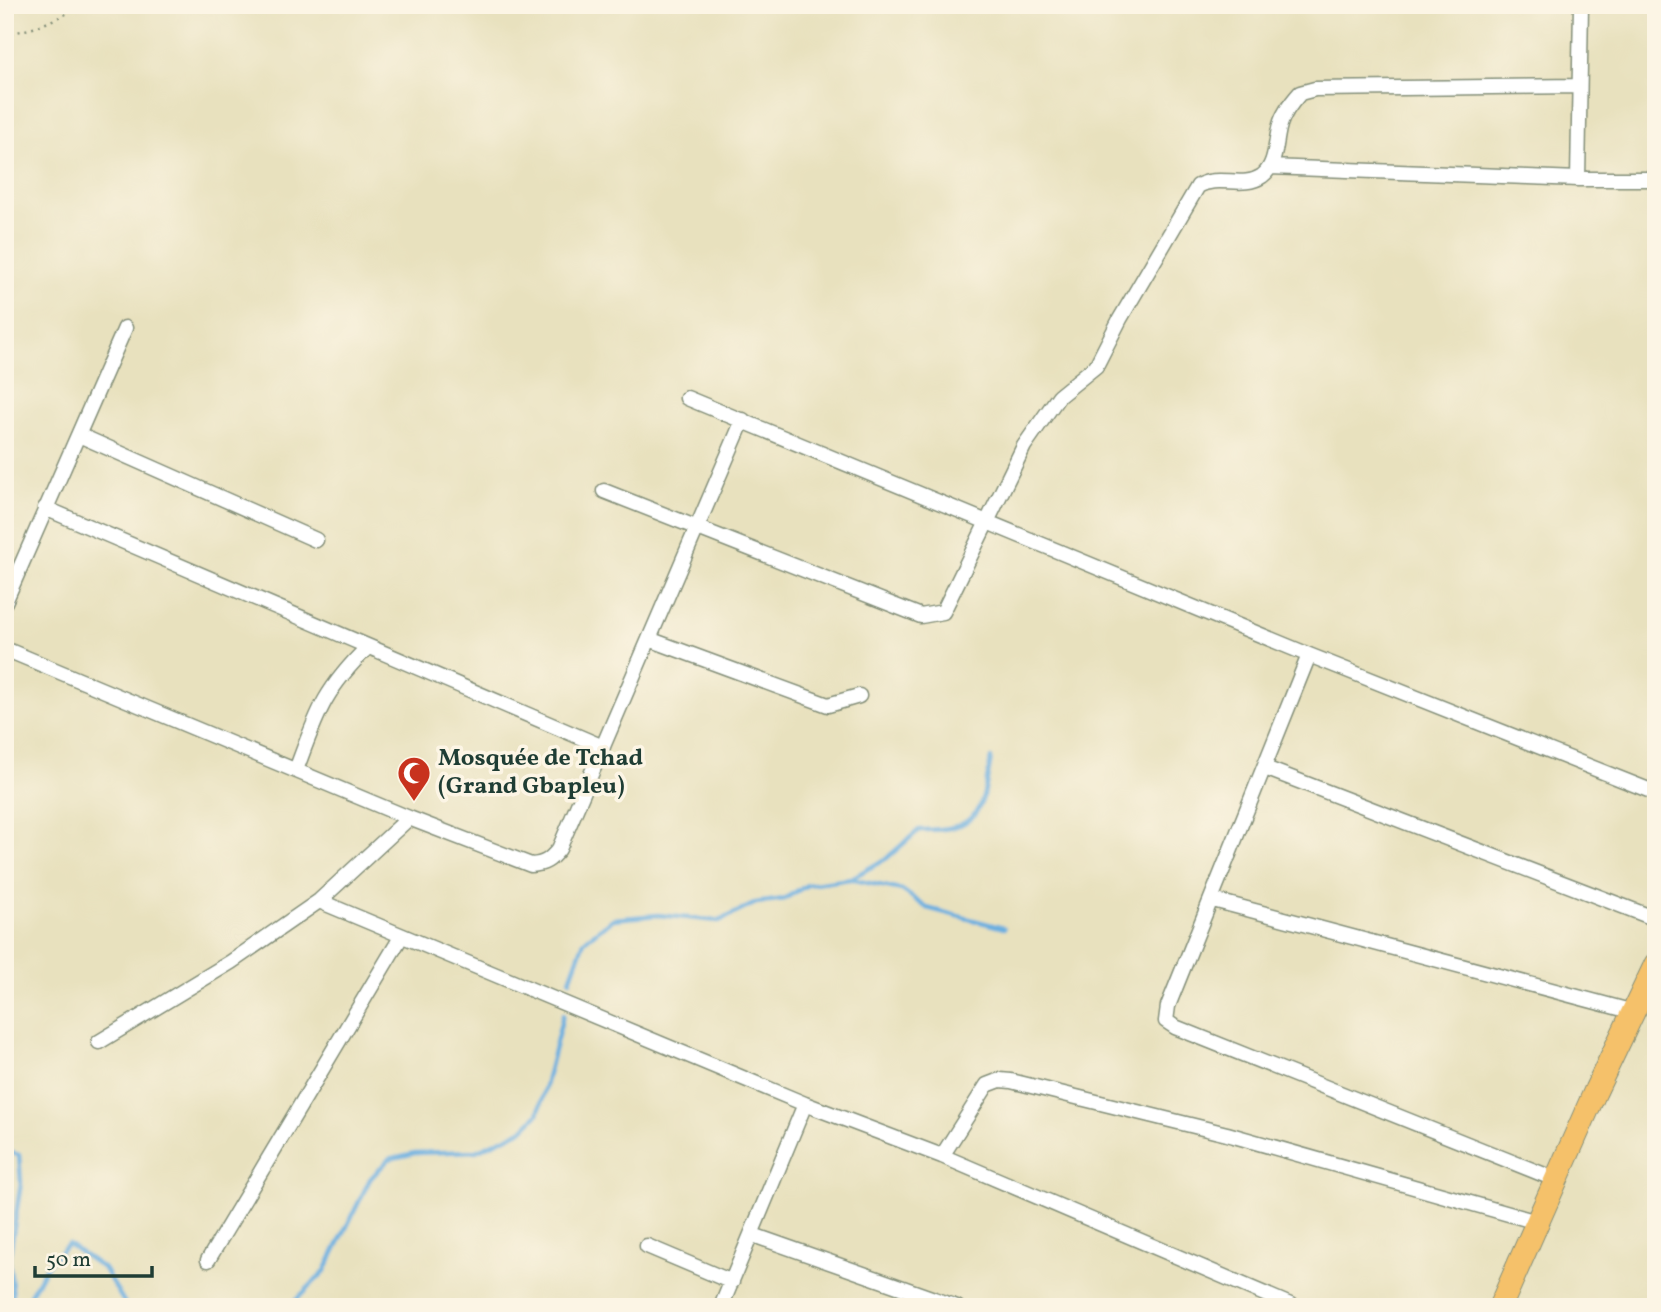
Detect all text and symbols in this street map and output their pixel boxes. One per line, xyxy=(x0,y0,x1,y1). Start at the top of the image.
place label: Mosquée de Tchad (Grand Gbapleu) xyxy=(438,742,644,804)
mosque icon: Mosquée de Tchad (Grand Gbapleu) xyxy=(395,754,433,803)
scale bar xyxy=(35,1235,152,1279)
text: 50 m xyxy=(46,1246,91,1275)

